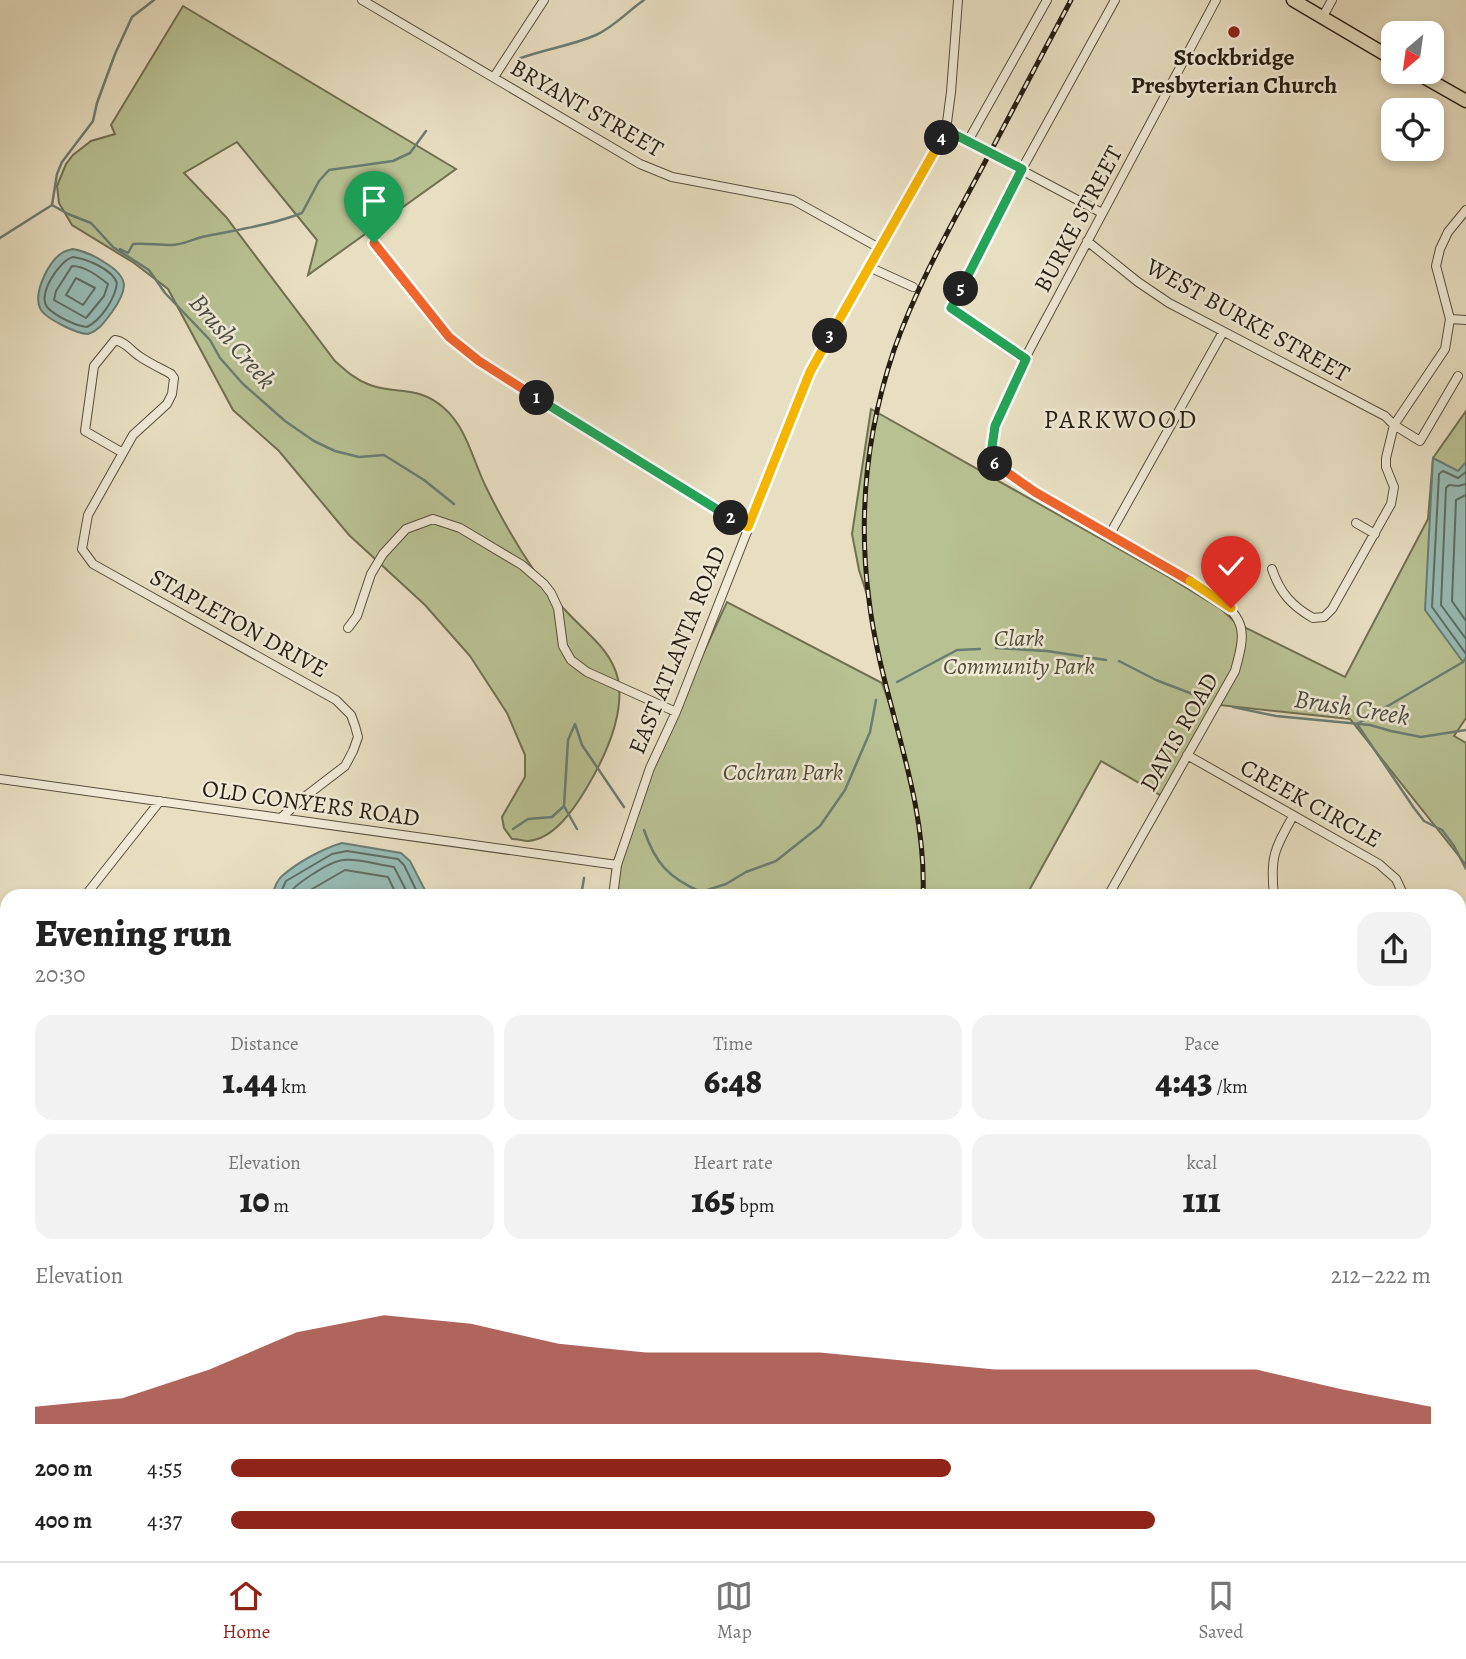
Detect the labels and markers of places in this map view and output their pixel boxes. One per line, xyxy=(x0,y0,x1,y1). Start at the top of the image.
marker: Stockbridge Presbyterian Church xyxy=(1226,24,1242,40)
place label: Stockbridge Presbyterian Church xyxy=(1131,41,1337,101)
pin: 4 xyxy=(925,120,960,156)
pin xyxy=(344,171,404,243)
pin: 5 xyxy=(944,272,978,306)
pin: 3 xyxy=(812,318,848,354)
pin: 1 xyxy=(520,380,554,416)
pin: 6 xyxy=(978,447,1012,482)
pin: 2 xyxy=(714,500,748,536)
pin xyxy=(1201,536,1261,608)

